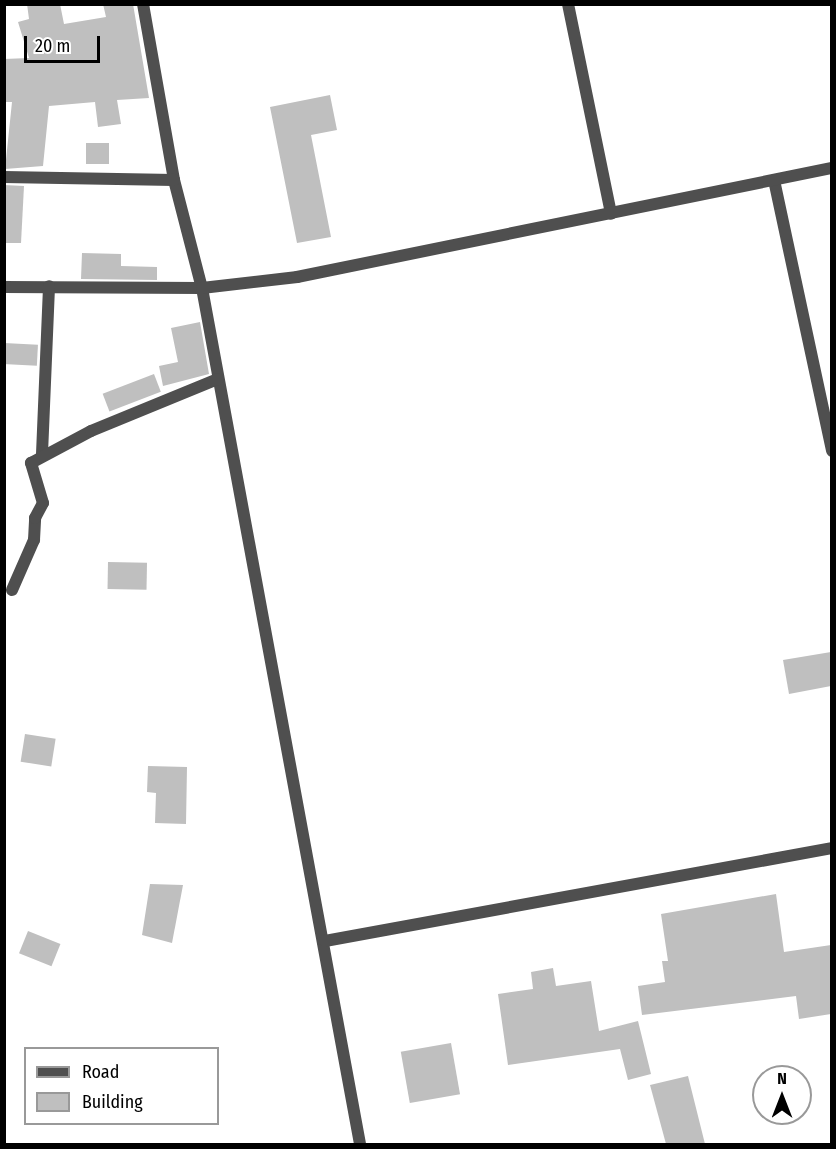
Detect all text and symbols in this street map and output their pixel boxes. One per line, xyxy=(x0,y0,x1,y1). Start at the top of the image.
scale bar xyxy=(27,24,104,62)
text: 20 m xyxy=(35,35,70,57)
legend xyxy=(24,1047,219,1125)
text: Road xyxy=(82,1061,119,1083)
north arrow xyxy=(752,1065,812,1125)
text: N xyxy=(777,1069,787,1088)
text: Building xyxy=(82,1091,143,1113)

